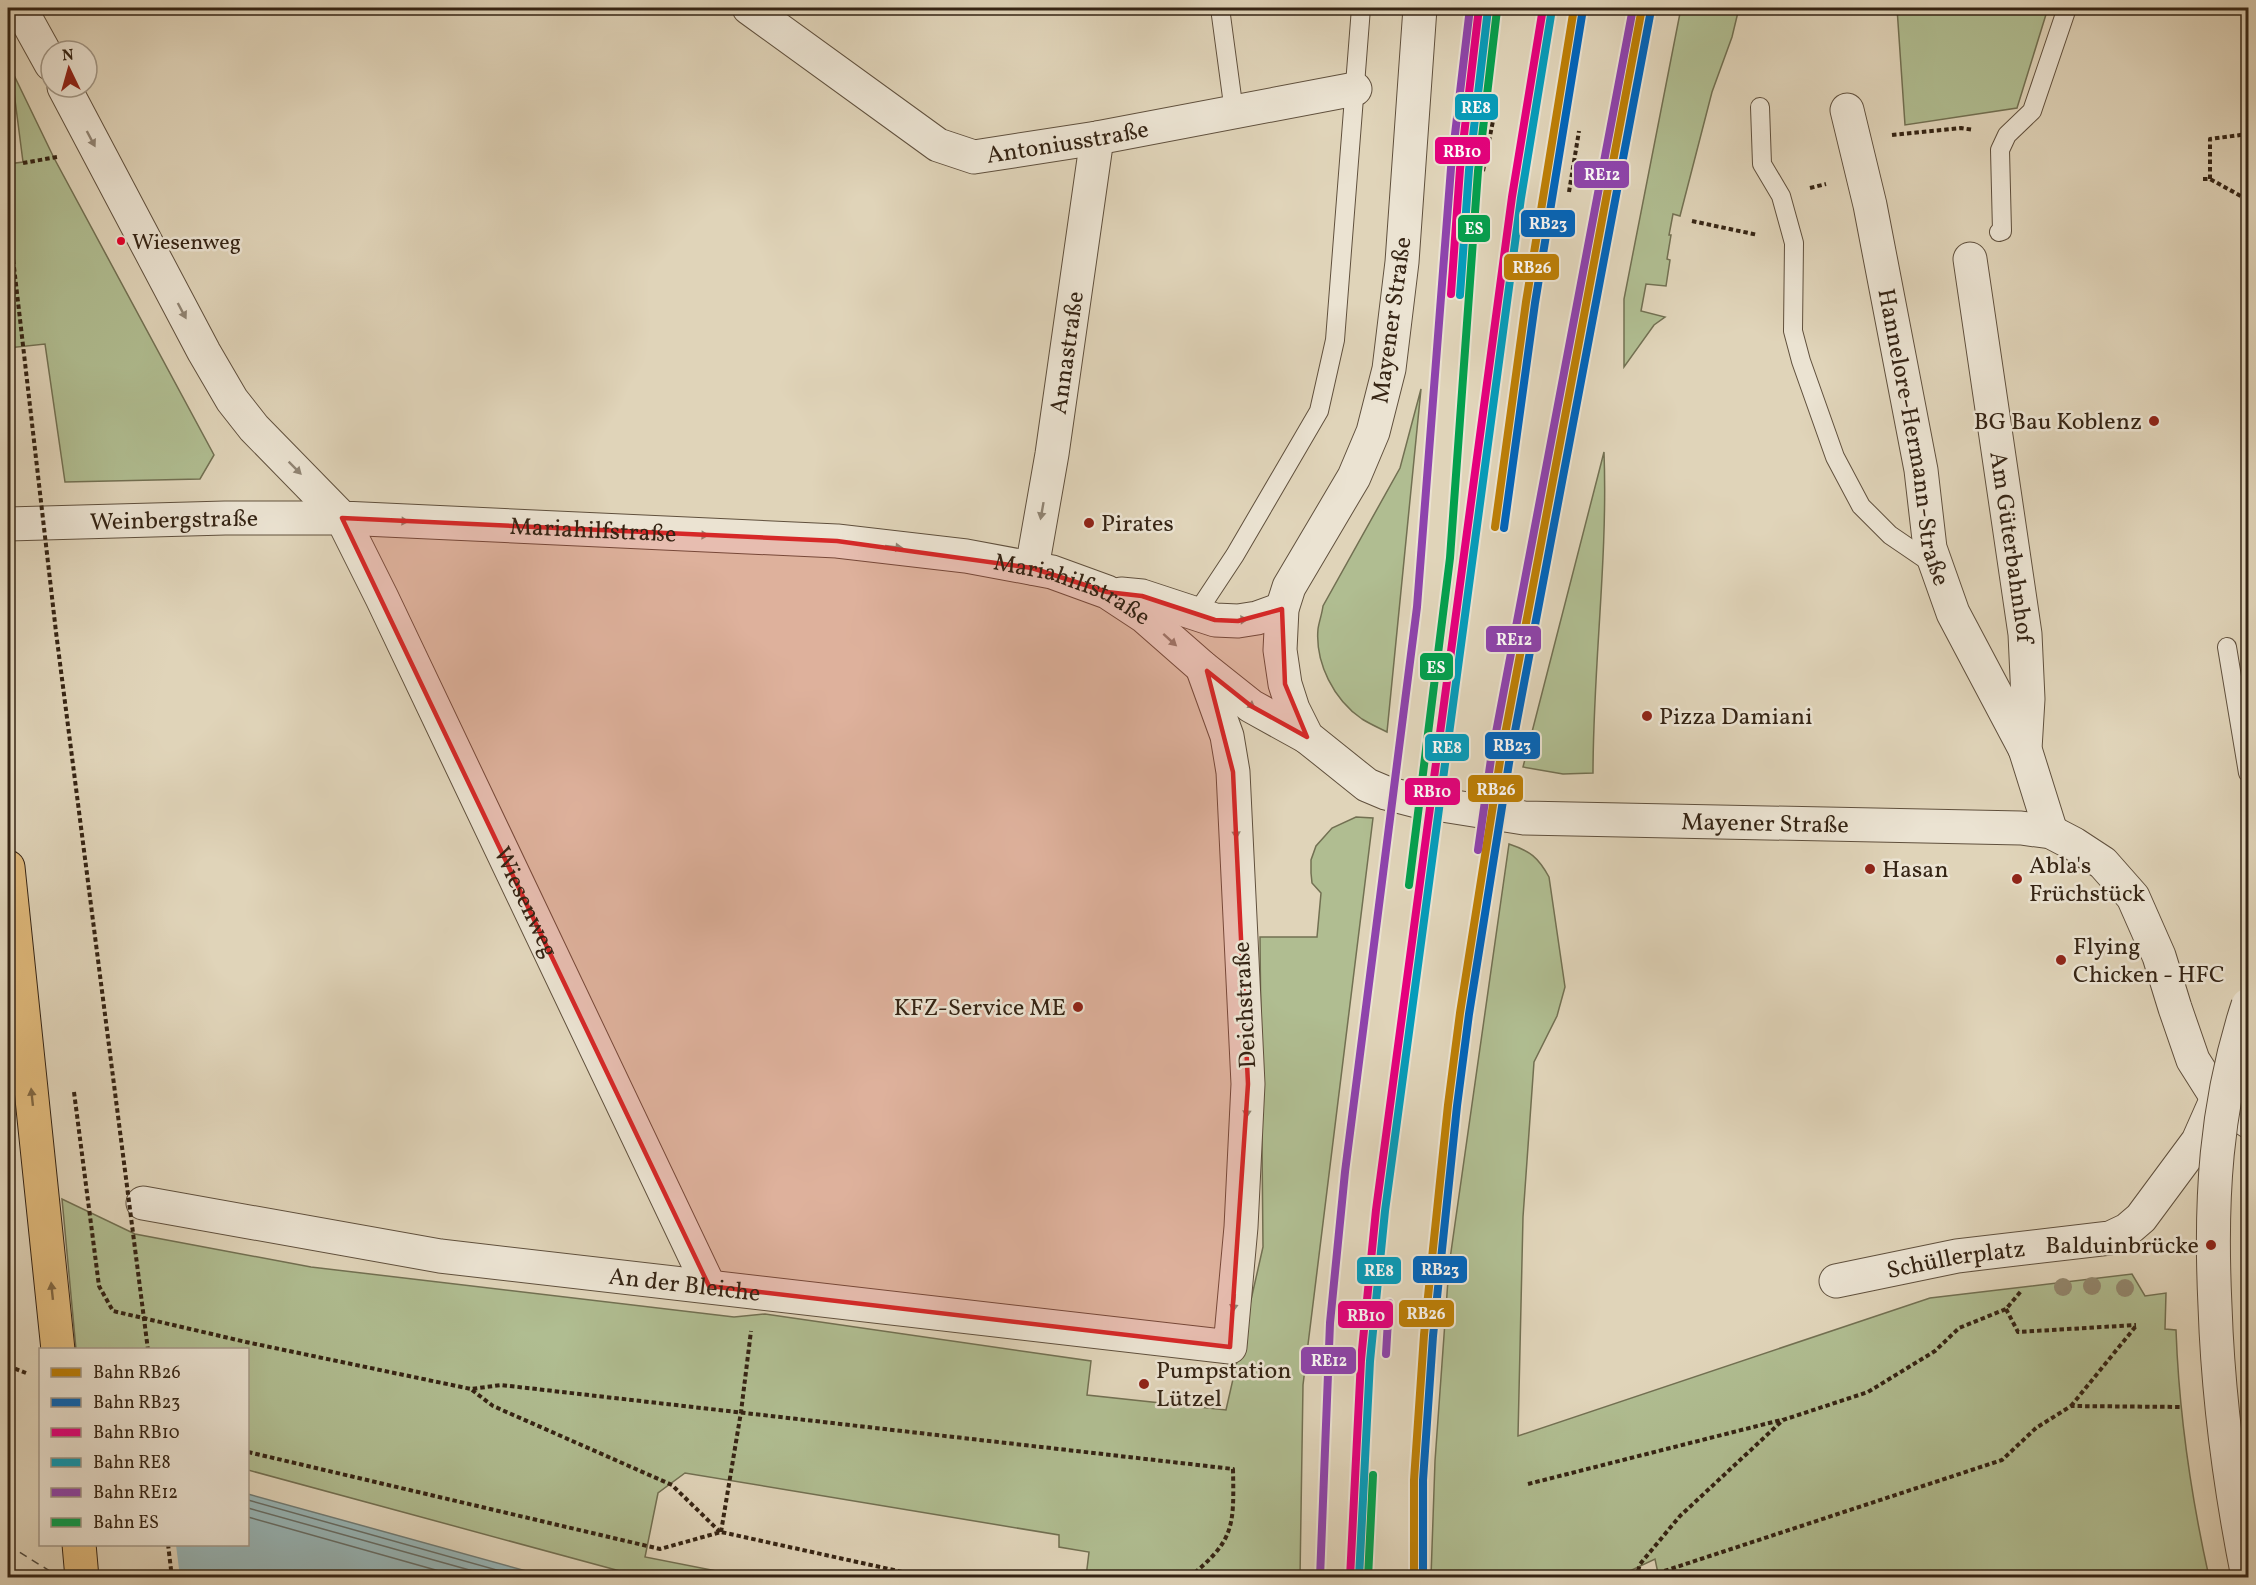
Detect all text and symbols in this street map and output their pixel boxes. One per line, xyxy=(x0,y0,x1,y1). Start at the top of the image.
north arrow xyxy=(39,39,99,99)
text: N xyxy=(61,45,75,68)
line badge: RE8 xyxy=(1454,93,1499,121)
text: RE8 xyxy=(1461,98,1491,120)
street label: Antoniusstraße xyxy=(984,114,1152,174)
one-way arrow xyxy=(86,130,96,147)
line badge: RB10 xyxy=(1434,136,1491,165)
text: RB10 xyxy=(1443,142,1481,164)
line badge: RE12 xyxy=(1573,160,1630,189)
text: RE12 xyxy=(1584,165,1620,187)
line badge: RB23 xyxy=(1520,209,1576,238)
line badge: ES xyxy=(1457,214,1491,243)
text: RB23 xyxy=(1529,214,1567,236)
text: ES xyxy=(1465,219,1484,241)
place label: Wiesenweg xyxy=(132,228,241,259)
marker: Wiesenweg xyxy=(115,235,127,247)
street label: Mayener Straße xyxy=(1364,235,1421,406)
line badge: RB26 xyxy=(1503,253,1560,281)
text: RB26 xyxy=(1512,258,1552,280)
street label: Hannelore-Hermann-Straße xyxy=(1867,286,1957,591)
street label: Annastraße xyxy=(1043,289,1094,417)
one-way arrow xyxy=(177,303,187,320)
place label: BG Bau Koblenz xyxy=(1974,406,2142,440)
marker: BG Bau Koblenz xyxy=(2147,414,2161,428)
street label: Am Güterbahnhof xyxy=(1979,449,2040,646)
one-way arrow xyxy=(287,461,301,475)
one-way arrow xyxy=(1037,502,1046,521)
street label: Weinbergstraße xyxy=(89,503,258,541)
place label: Pirates xyxy=(1101,508,1174,542)
street label: Mariahilfstraße xyxy=(509,511,677,553)
marker: Pirates xyxy=(1082,516,1096,530)
one-way arrow xyxy=(391,517,410,526)
one-way arrow xyxy=(690,530,709,539)
one-way arrow xyxy=(885,542,904,552)
street label: Mariahilfstraße xyxy=(990,546,1156,635)
one-way arrow xyxy=(1230,615,1249,625)
line badge: RE12 xyxy=(1485,625,1542,653)
text: RE12 xyxy=(1496,630,1532,652)
one-way arrow xyxy=(1162,633,1177,646)
line badge: ES xyxy=(1419,652,1454,681)
text: ES xyxy=(1427,658,1446,680)
one-way arrow xyxy=(1240,697,1256,709)
place label: Pizza Damiani xyxy=(1659,701,1812,735)
marker: Pizza Damiani xyxy=(1640,709,1654,723)
line badge: RB23 xyxy=(1484,731,1541,760)
line badge: RE8 xyxy=(1424,733,1470,762)
text: RB23 xyxy=(1493,736,1531,758)
text: RE8 xyxy=(1432,738,1462,760)
line badge: RB26 xyxy=(1467,774,1524,803)
line badge: RB10 xyxy=(1404,777,1461,806)
text: RB26 xyxy=(1476,780,1516,802)
text: RB10 xyxy=(1413,782,1451,804)
street label: Mayener Straße xyxy=(1681,806,1849,844)
one-way arrow xyxy=(1232,821,1241,840)
street label: Wiesenweg xyxy=(484,842,566,964)
place label: Abla's Früchstück xyxy=(2029,850,2145,912)
place label: Hasan xyxy=(1882,854,1949,888)
marker: Hasan xyxy=(1863,862,1877,876)
marker: Abla's Früchstück xyxy=(2010,872,2024,886)
place label: Flying Chicken - HFC xyxy=(2073,931,2225,993)
street label: Deichstraße xyxy=(1226,941,1266,1069)
marker: Flying Chicken - HFC xyxy=(2054,953,2068,967)
place label: KFZ-Service ME xyxy=(894,992,1066,1026)
marker: KFZ-Service ME xyxy=(1071,1000,1085,1014)
one-way arrow xyxy=(27,1088,37,1107)
one-way arrow xyxy=(1242,1099,1251,1118)
place label: Balduinbrücke xyxy=(2045,1230,2199,1264)
street label: Schüllerplatz xyxy=(1884,1233,2027,1289)
marker: Balduinbrücke xyxy=(2204,1238,2218,1252)
line badge: RB23 xyxy=(1412,1255,1468,1284)
line badge: RE8 xyxy=(1356,1256,1402,1285)
text: RB23 xyxy=(1421,1260,1459,1282)
street label: An der Bleiche xyxy=(607,1261,762,1312)
text: RE8 xyxy=(1364,1261,1394,1283)
one-way arrow xyxy=(47,1282,57,1301)
one-way arrow xyxy=(1229,1294,1239,1313)
line badge: RB26 xyxy=(1398,1299,1455,1328)
line badge: RB10 xyxy=(1337,1300,1394,1329)
text: RB26 xyxy=(1406,1304,1446,1326)
text: RB10 xyxy=(1347,1306,1385,1328)
line badge: RE12 xyxy=(1300,1346,1357,1375)
legend xyxy=(39,1348,249,1546)
text: RE12 xyxy=(1311,1351,1347,1373)
place label: Pumpstation Lützel xyxy=(1156,1355,1292,1417)
text: Bahn RB26 xyxy=(93,1361,181,1386)
marker: Pumpstation Lützel xyxy=(1137,1377,1151,1391)
text: Bahn RB23 xyxy=(93,1391,180,1416)
text: Bahn RB10 xyxy=(93,1421,180,1446)
text: Bahn RE8 xyxy=(93,1451,171,1476)
text: Bahn RE12 xyxy=(93,1481,178,1506)
text: Bahn ES xyxy=(93,1511,159,1536)

